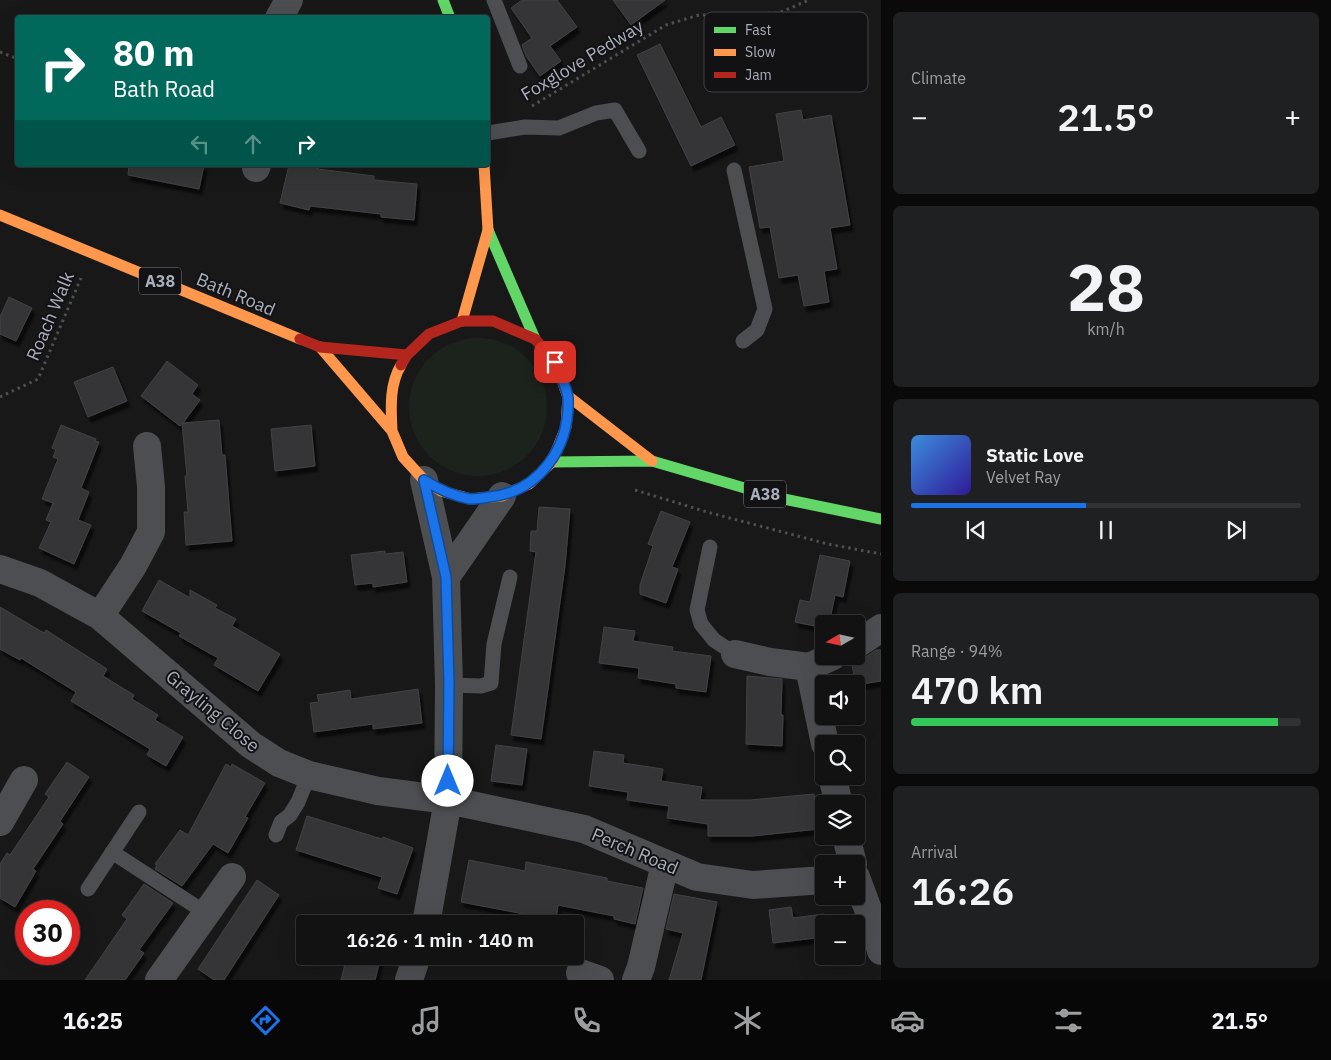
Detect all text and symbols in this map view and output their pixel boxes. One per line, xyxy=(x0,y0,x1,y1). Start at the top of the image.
legend xyxy=(704,12,868,92)
street label: Foxglove Pedway xyxy=(517,14,647,106)
text: Fast xyxy=(745,21,771,39)
text: 80 m xyxy=(113,30,195,76)
icon: right xyxy=(30,35,95,100)
text: Slow xyxy=(745,43,776,61)
text: Jam xyxy=(745,66,772,84)
text: Climate xyxy=(911,68,966,88)
text: Bath Road xyxy=(113,74,215,103)
text: 21.5° xyxy=(1057,92,1155,141)
text: − xyxy=(911,98,928,135)
text: + xyxy=(1284,98,1301,135)
icon: left xyxy=(186,130,214,158)
icon: ahead xyxy=(239,130,267,158)
icon: right xyxy=(292,130,320,158)
text: 28 xyxy=(1067,244,1145,329)
street label: Bath Road xyxy=(193,267,279,321)
street label: Roach Walk xyxy=(21,268,79,364)
road number: A38 xyxy=(139,268,181,294)
text: km/h xyxy=(1087,319,1125,339)
pin xyxy=(534,341,576,383)
icon: arrive xyxy=(541,348,569,376)
text: Static Love xyxy=(986,443,1084,467)
text: Velvet Ray xyxy=(986,467,1061,487)
road number: A38 xyxy=(744,480,786,508)
icon: previous xyxy=(962,516,990,544)
icon: pause xyxy=(1092,516,1120,544)
icon: next xyxy=(1222,516,1250,544)
north arrow xyxy=(815,615,865,665)
map controls xyxy=(815,615,865,965)
text: Range · 94% xyxy=(911,641,1003,661)
street label: Grayling Close xyxy=(161,665,265,757)
text: 470 km xyxy=(911,665,1043,714)
button: sound xyxy=(815,675,865,725)
button: search xyxy=(815,735,865,785)
position arrow xyxy=(421,754,473,806)
button: layers xyxy=(815,795,865,845)
street label: Perch Road xyxy=(588,822,682,880)
text: Arrival xyxy=(911,842,958,862)
button: + xyxy=(815,855,865,905)
text: 16:26 xyxy=(911,866,1014,915)
speed limit sign: 30 xyxy=(15,900,80,965)
button: − xyxy=(815,915,865,965)
text: 16:26 · 1 min · 140 m xyxy=(346,928,534,952)
icon: directions xyxy=(248,1003,283,1038)
icon: music xyxy=(409,1003,444,1038)
icon: phone xyxy=(569,1003,604,1038)
icon: climate xyxy=(730,1003,765,1038)
icon: car xyxy=(890,1003,925,1038)
icon: filters xyxy=(1051,1003,1086,1038)
text: 16:25 xyxy=(63,1006,123,1035)
text: 21.5° xyxy=(1211,1006,1268,1035)

